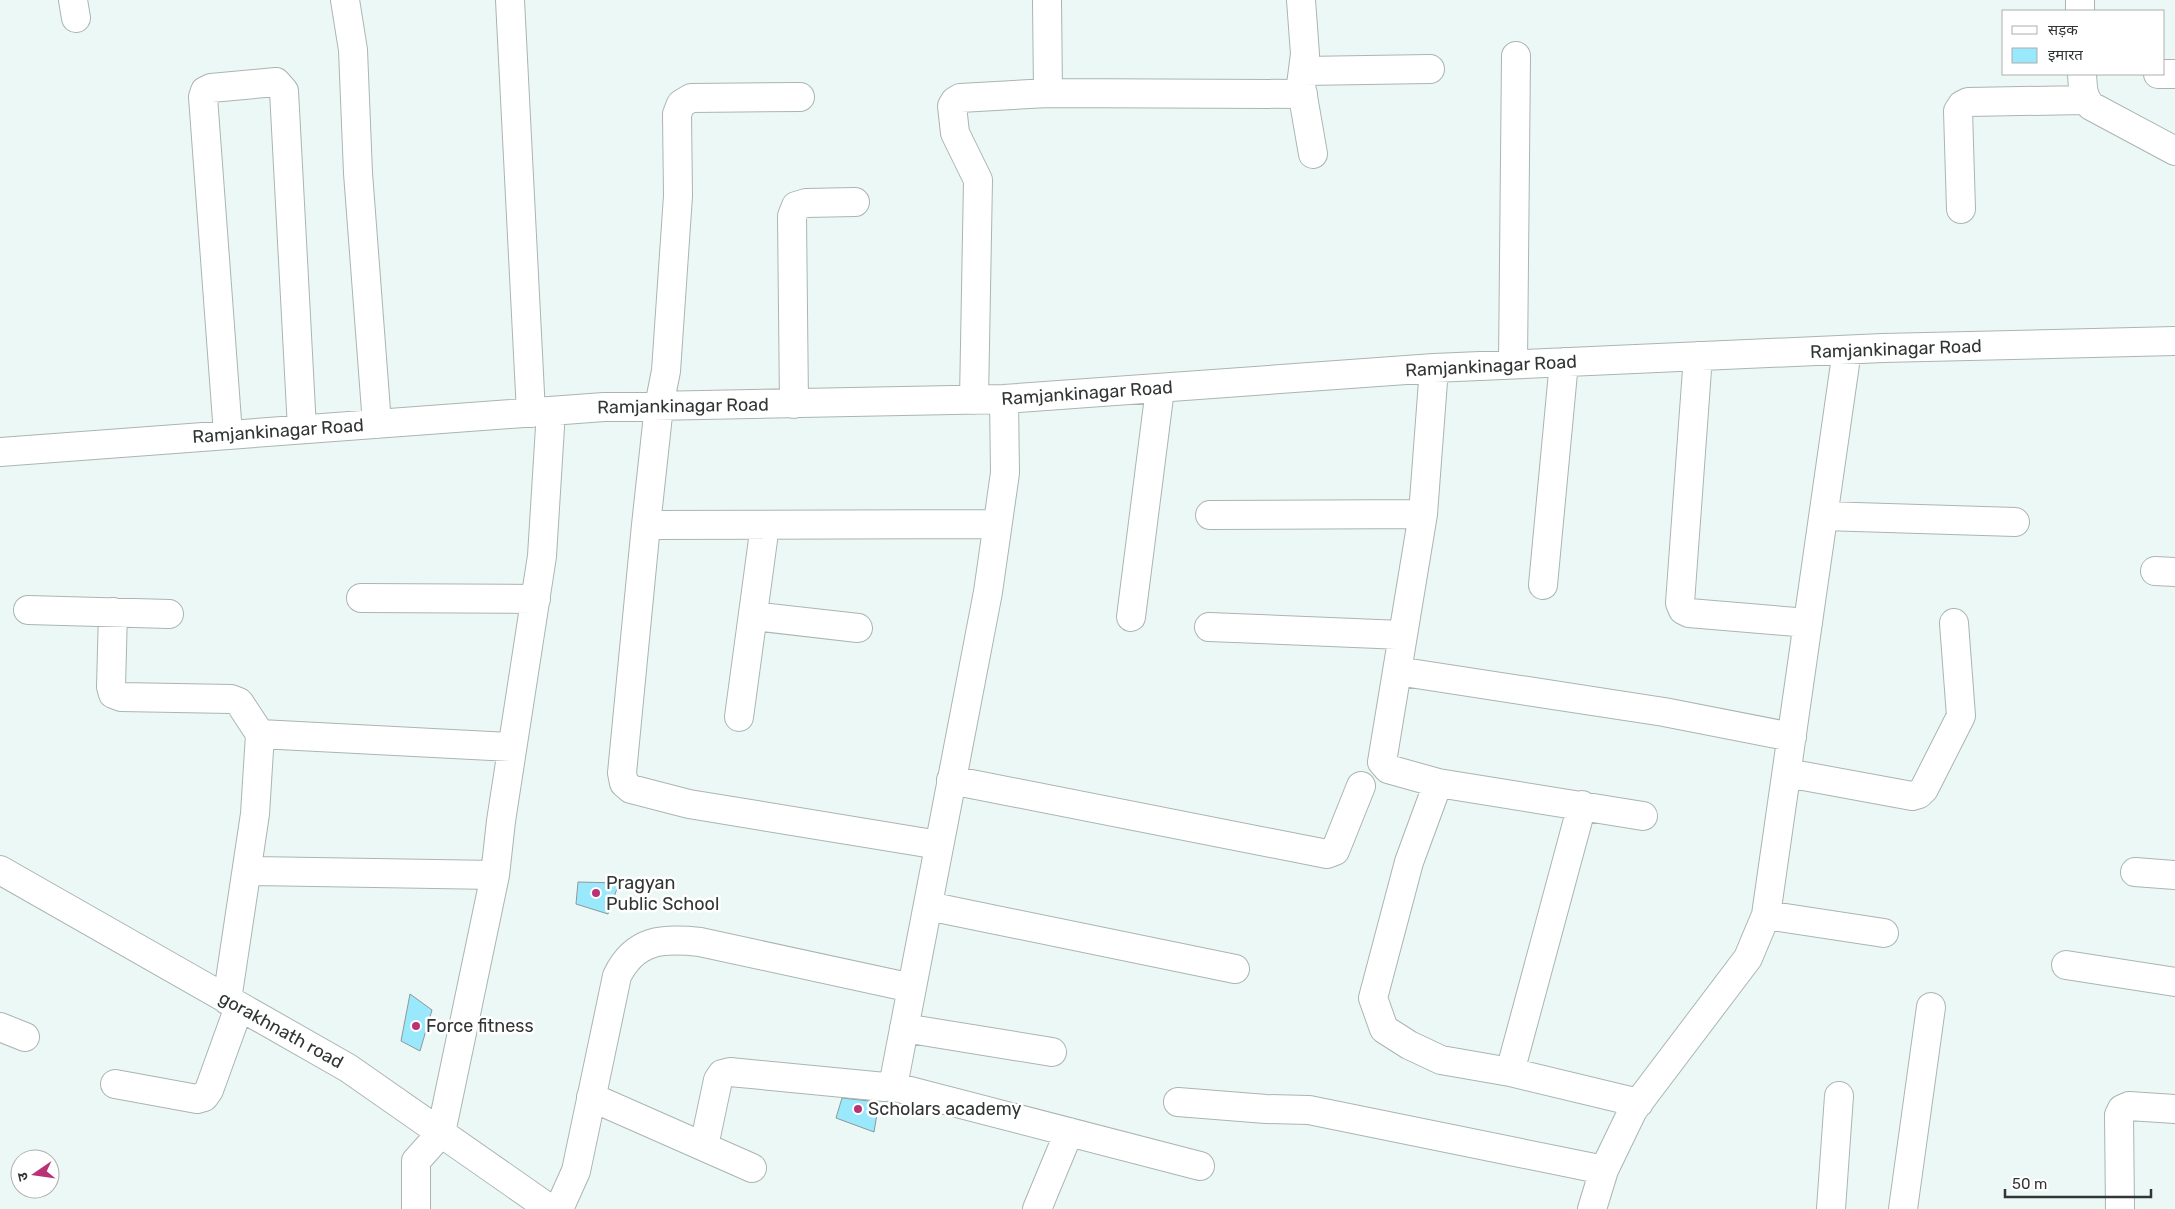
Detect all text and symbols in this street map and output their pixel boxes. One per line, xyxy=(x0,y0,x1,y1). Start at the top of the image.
legend xyxy=(2002,10,2165,75)
text: सड़क xyxy=(2048,21,2078,39)
text: इमारत xyxy=(2048,46,2083,64)
street label: Ramjankinagar Road xyxy=(1810,335,1982,363)
street label: Ramjankinagar Road xyxy=(1405,351,1577,381)
street label: Ramjankinagar Road xyxy=(1001,376,1173,410)
street label: Ramjankinagar Road xyxy=(597,394,769,418)
street label: Ramjankinagar Road xyxy=(192,414,364,448)
place label: Pragyan Public School xyxy=(606,872,719,915)
marker: Pragyan Public School xyxy=(590,887,602,899)
street label: gorakhnath road xyxy=(215,987,347,1073)
place label: Force fitness xyxy=(426,1015,534,1037)
marker: Force fitness xyxy=(410,1020,422,1032)
place label: Scholars academy xyxy=(868,1098,1021,1120)
marker: Scholars academy xyxy=(852,1103,864,1115)
north arrow xyxy=(10,1149,60,1199)
scale bar xyxy=(2005,1166,2151,1198)
text: उ xyxy=(13,1170,32,1183)
text: 50 m xyxy=(2012,1175,2047,1193)

